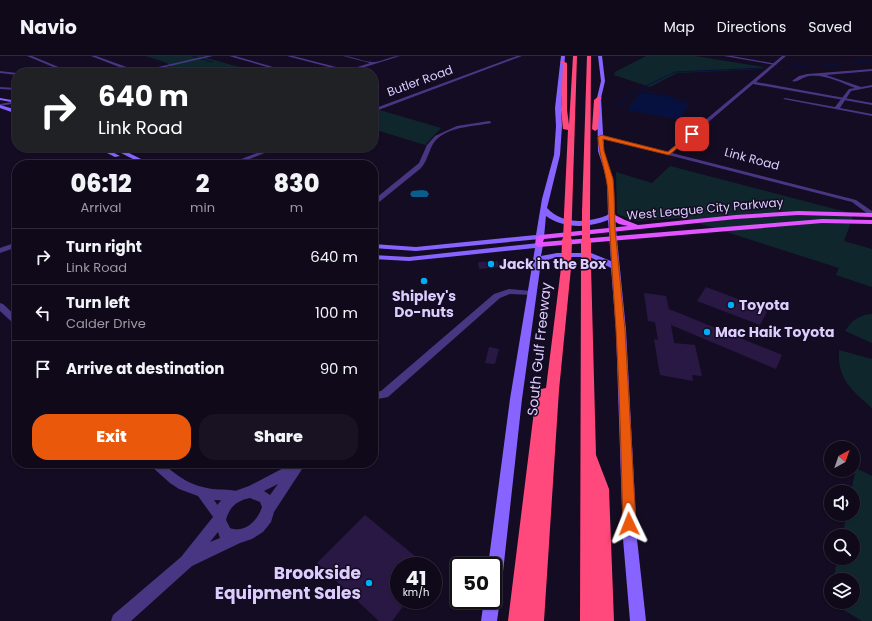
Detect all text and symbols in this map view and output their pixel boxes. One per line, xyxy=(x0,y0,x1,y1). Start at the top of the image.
text: Navio xyxy=(20,14,77,41)
text: Map xyxy=(664,17,695,37)
text: Directions xyxy=(717,17,786,37)
text: Saved xyxy=(808,17,852,37)
street label: Butler Road xyxy=(385,61,455,100)
text: 640 m xyxy=(98,77,189,116)
icon: right xyxy=(32,84,84,136)
text: Link Road xyxy=(98,115,183,140)
pin xyxy=(675,117,709,151)
icon: arrive xyxy=(681,123,703,145)
street label: Link Road xyxy=(723,143,782,174)
text: 06:12 xyxy=(70,167,132,200)
text: 2 xyxy=(196,167,209,200)
text: 830 xyxy=(273,167,320,200)
street label: West League City Parkway xyxy=(626,193,784,224)
text: Arrival xyxy=(81,198,122,217)
text: min xyxy=(190,198,215,217)
text: m xyxy=(290,198,303,217)
text: Turn right xyxy=(66,236,142,257)
icon: right xyxy=(32,246,54,268)
text: 640 m xyxy=(310,246,358,267)
place label: Jack in the Box xyxy=(499,254,607,274)
text: Link Road xyxy=(66,258,127,277)
marker: Jack in the Box xyxy=(486,259,496,269)
marker: Shipley's Do-nuts xyxy=(419,276,429,286)
street label: South Gulf Freeway xyxy=(522,281,556,417)
place label: Shipley's Do-nuts xyxy=(392,286,456,322)
text: Turn left xyxy=(66,292,130,313)
place label: Toyota xyxy=(739,295,789,315)
marker: Toyota xyxy=(726,300,736,310)
icon: left xyxy=(32,302,54,324)
text: 100 m xyxy=(315,302,358,323)
text: Calder Drive xyxy=(66,314,146,333)
place label: Mac Haik Toyota xyxy=(715,322,834,342)
marker: Mac Haik Toyota xyxy=(702,327,712,337)
icon: arrive xyxy=(32,358,54,380)
text: Arrive at destination xyxy=(66,358,224,379)
text: 90 m xyxy=(320,358,358,379)
button: Exit xyxy=(32,414,191,460)
button: Share xyxy=(199,414,358,460)
north arrow xyxy=(824,441,860,477)
map controls xyxy=(824,441,860,609)
button: sound xyxy=(824,485,860,521)
position arrow xyxy=(608,503,650,545)
button: search xyxy=(824,529,860,565)
speed limit sign: 50 xyxy=(450,557,502,609)
place label: Brookside Equipment Sales xyxy=(215,561,361,605)
text: 41 xyxy=(405,564,427,592)
button: layers xyxy=(824,573,860,609)
marker: Brookside Equipment Sales xyxy=(364,578,374,588)
text: km/h xyxy=(403,585,429,600)

